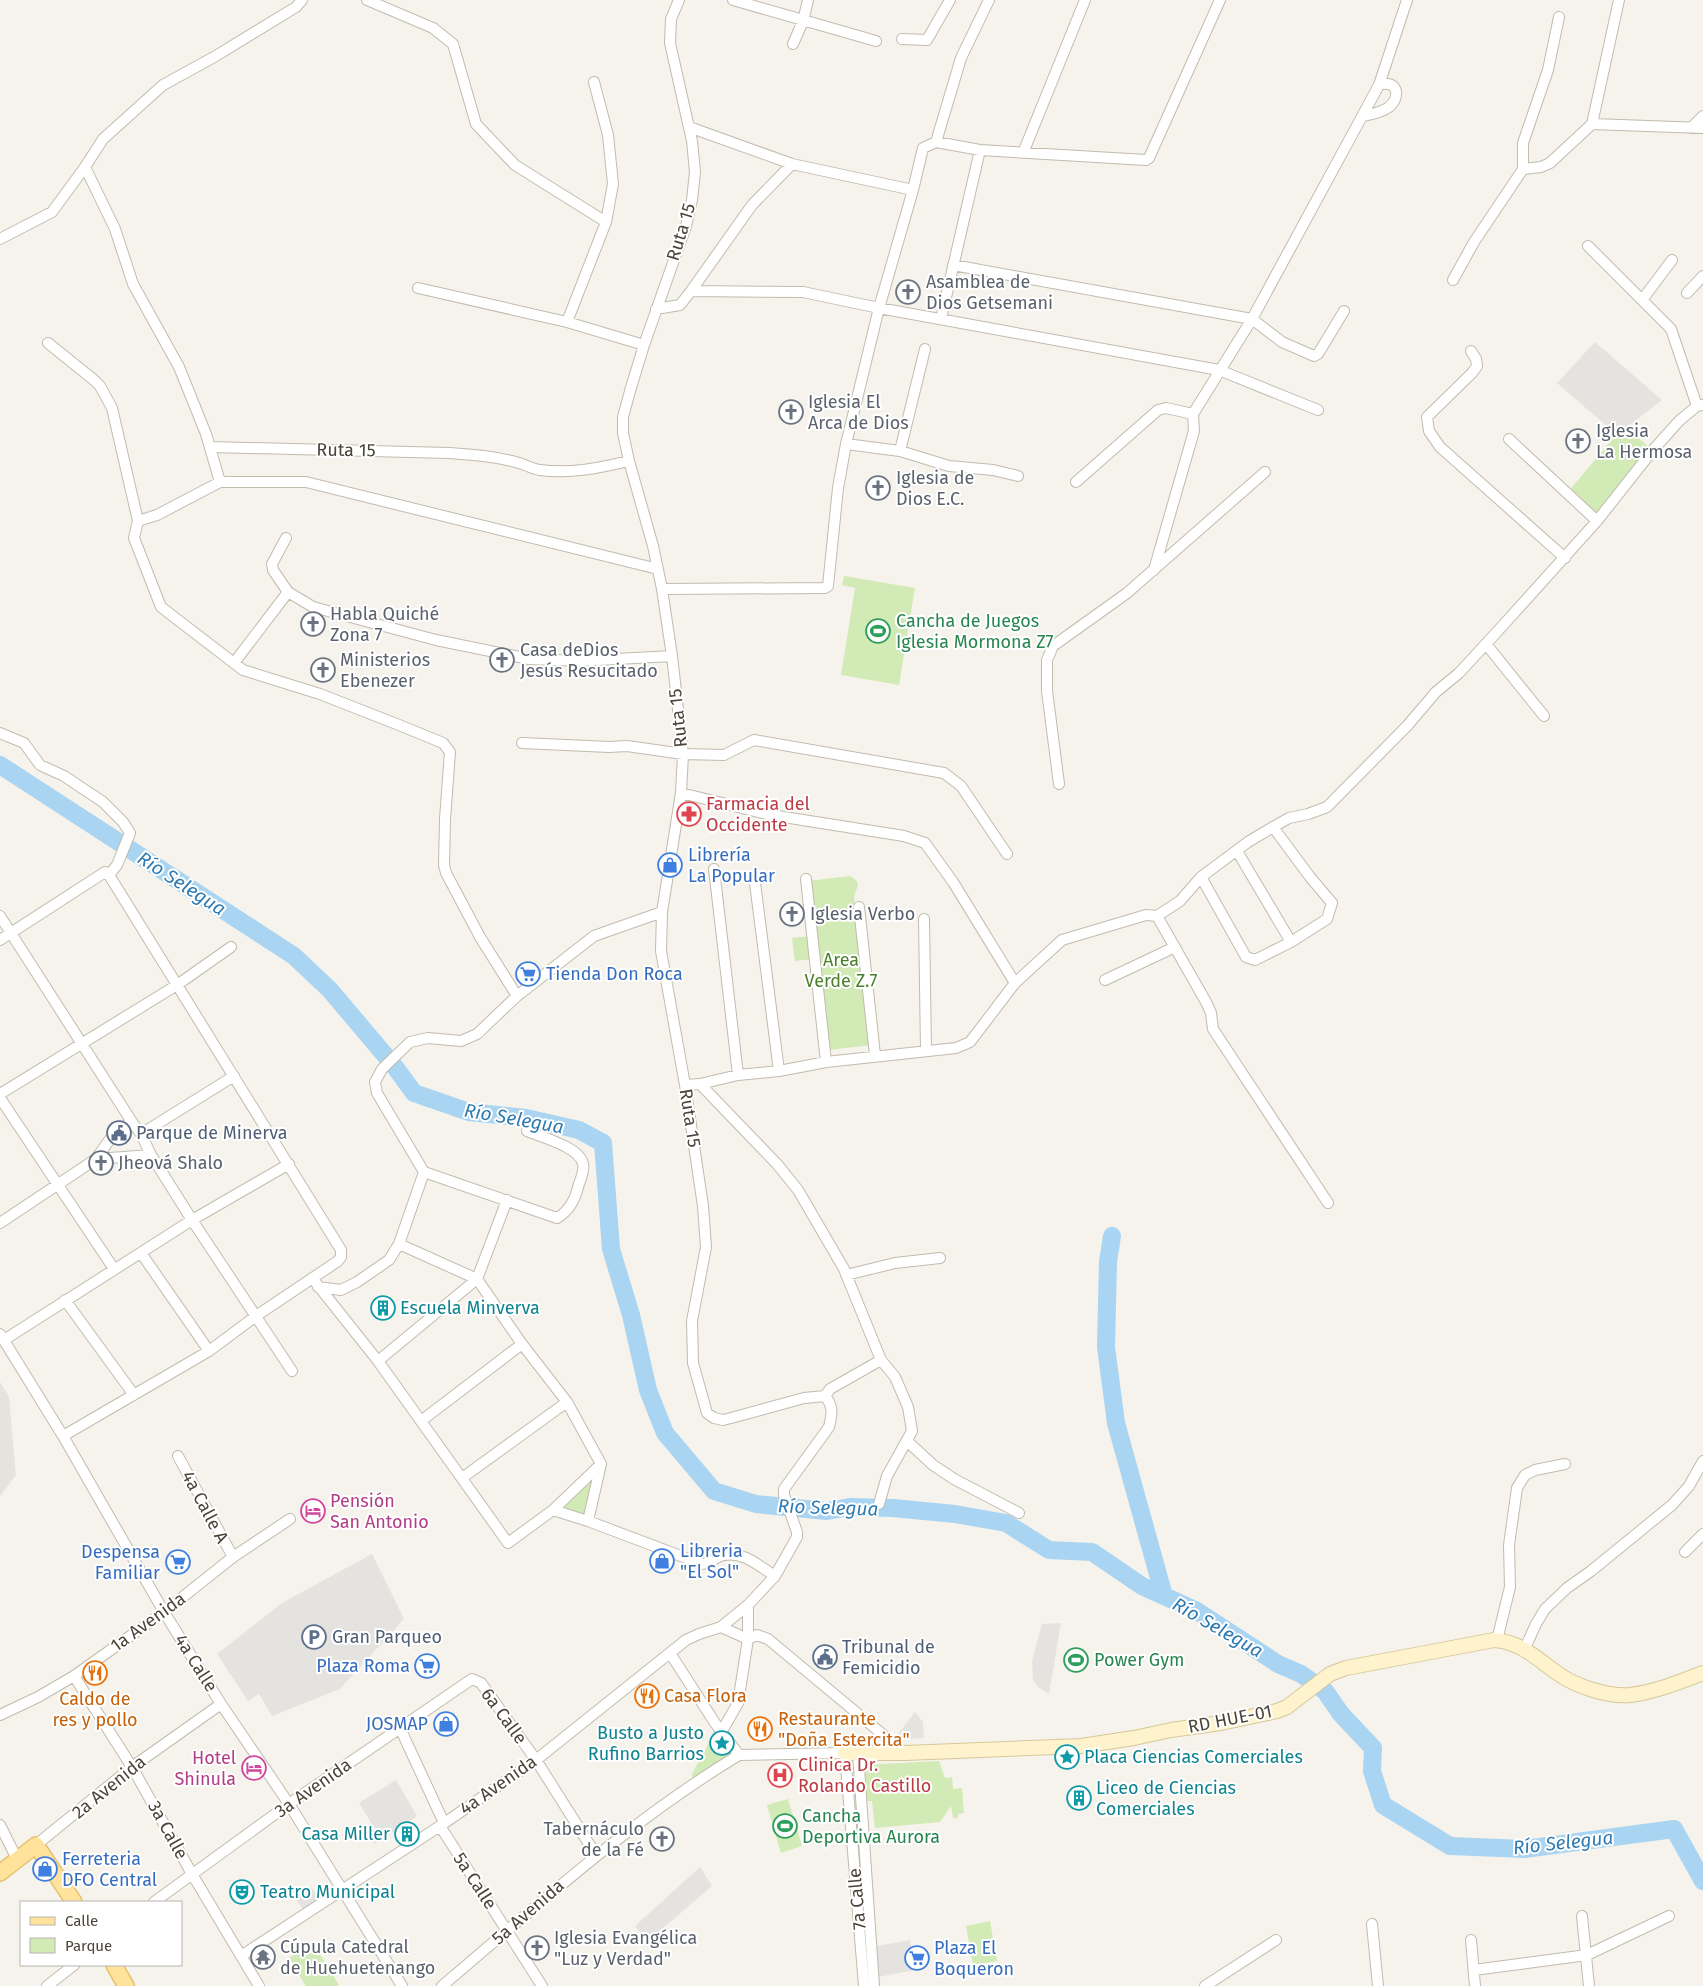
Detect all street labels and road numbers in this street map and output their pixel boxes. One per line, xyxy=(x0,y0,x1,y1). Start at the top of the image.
street label: Ruta 15 xyxy=(662,201,700,263)
street label: Ruta 15 xyxy=(316,438,376,462)
street label: Ruta 15 xyxy=(664,687,692,749)
street label: Ruta 15 xyxy=(675,1087,705,1149)
street label: 4a Calle A xyxy=(177,1467,234,1548)
street label: 1a Avenida xyxy=(106,1587,190,1657)
street label: 4a Calle xyxy=(170,1630,222,1696)
street label: 6a Calle xyxy=(476,1684,532,1748)
street label: RD HUE-01 xyxy=(1186,1700,1274,1738)
street label: 4a Avenida xyxy=(455,1750,541,1820)
street label: 2a Avenida xyxy=(68,1751,150,1823)
street label: 3a Avenida xyxy=(270,1754,356,1822)
street label: 3a Calle xyxy=(143,1797,193,1863)
street label: 5a Calle xyxy=(449,1848,501,1914)
street label: 7a Calle xyxy=(843,1867,871,1931)
street label: 5a Avenida xyxy=(487,1875,569,1949)

